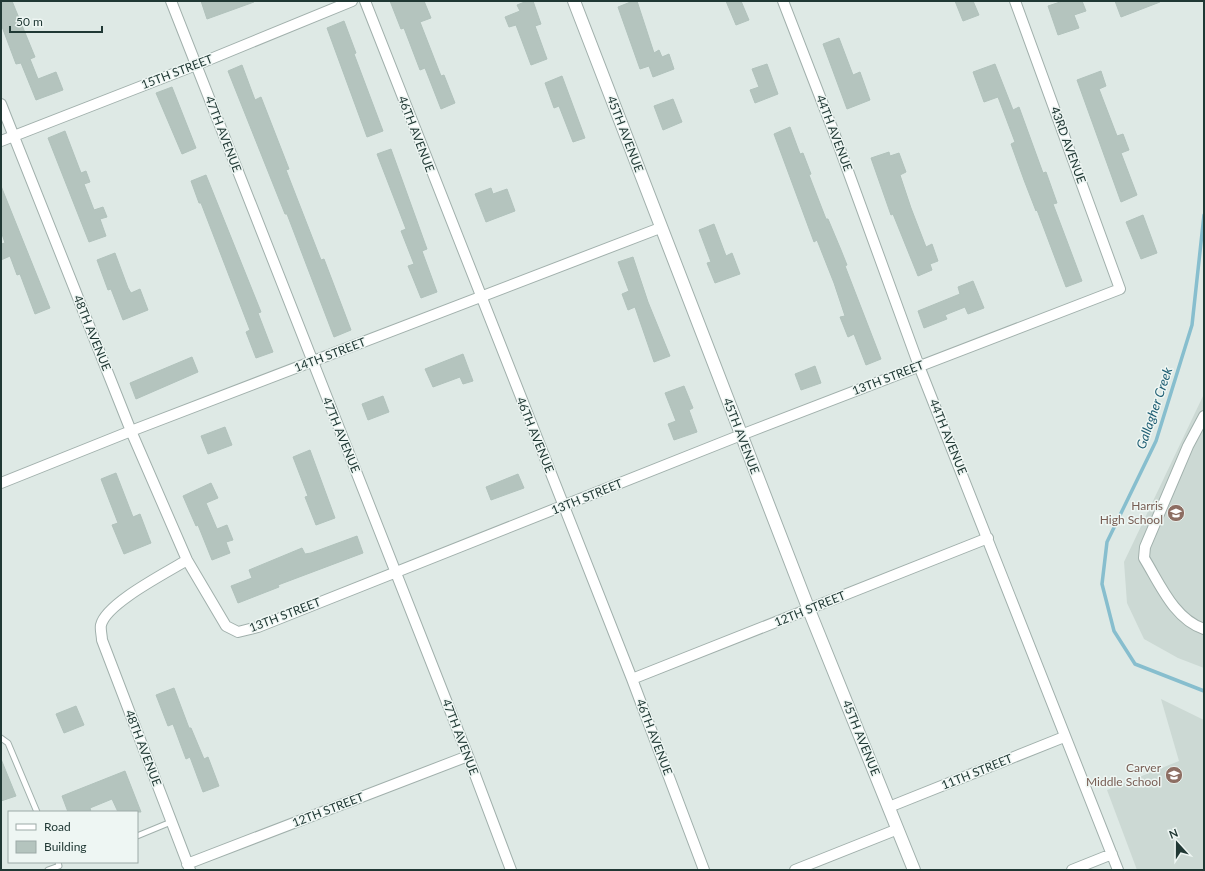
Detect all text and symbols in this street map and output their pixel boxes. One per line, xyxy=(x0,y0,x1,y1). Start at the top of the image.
scale bar xyxy=(10,8,102,34)
text: 50 m xyxy=(16,14,43,29)
street label: 15TH STREET xyxy=(139,51,215,92)
street label: 44TH AVENUE xyxy=(813,93,856,173)
street label: 47TH AVENUE xyxy=(202,94,245,174)
street label: 46TH AVENUE xyxy=(395,94,438,174)
street label: 45TH AVENUE xyxy=(604,94,647,174)
street label: 43RD AVENUE xyxy=(1048,104,1089,185)
street label: 48TH AVENUE xyxy=(70,293,114,373)
street label: 14TH STREET xyxy=(292,334,368,375)
street label: 13TH STREET xyxy=(850,357,926,398)
water label: Gallagher Creek xyxy=(1133,364,1176,451)
street label: 47TH AVENUE xyxy=(319,395,363,475)
street label: 46TH AVENUE xyxy=(513,395,557,475)
street label: 45TH AVENUE xyxy=(720,396,763,476)
street label: 44TH AVENUE xyxy=(926,397,970,477)
street label: 13TH STREET xyxy=(549,475,625,518)
place label: Harris High School xyxy=(1100,498,1163,527)
school or university icon: Harris High School xyxy=(1166,503,1186,523)
street label: 12TH STREET xyxy=(772,587,848,630)
street label: 13TH STREET xyxy=(247,594,323,635)
street label: 47TH AVENUE xyxy=(439,697,482,777)
street label: 46TH AVENUE xyxy=(633,697,676,777)
street label: 45TH AVENUE xyxy=(839,698,883,778)
street label: 48TH AVENUE xyxy=(122,708,165,788)
street label: 11TH STREET xyxy=(939,750,1015,793)
place label: Carver Middle School xyxy=(1086,760,1162,789)
school or university icon: Carver Middle School xyxy=(1164,765,1184,785)
street label: 12TH STREET xyxy=(290,789,366,830)
legend xyxy=(8,811,138,863)
text: Road xyxy=(44,819,71,834)
north arrow xyxy=(1157,823,1197,863)
text: N xyxy=(1167,826,1180,841)
text: Building xyxy=(44,839,87,854)

